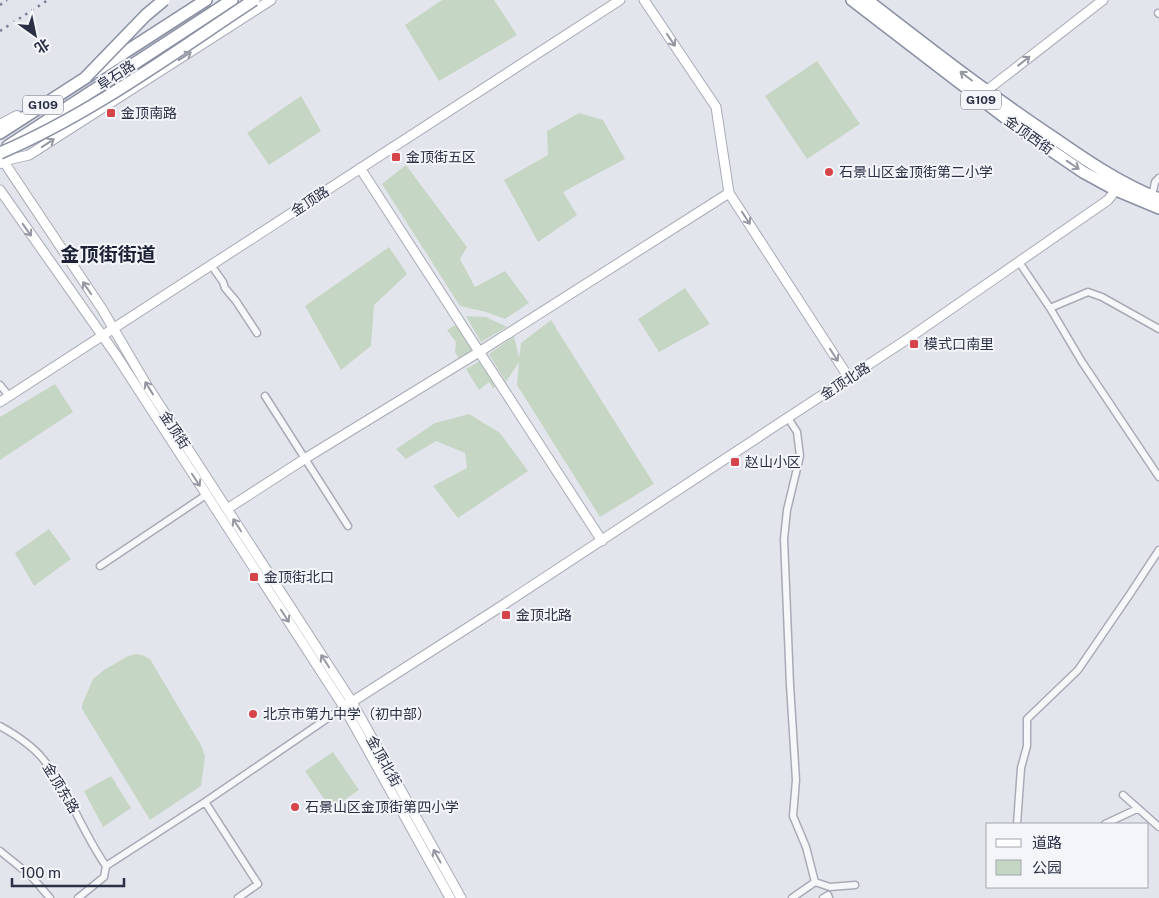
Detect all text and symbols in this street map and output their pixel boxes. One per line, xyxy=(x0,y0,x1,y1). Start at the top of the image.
north arrow xyxy=(10,10,60,60)
one-way arrow xyxy=(666,33,676,47)
text: 北 xyxy=(32,35,52,56)
one-way arrow xyxy=(177,51,191,61)
one-way arrow xyxy=(1017,55,1030,66)
street label: 阜石路 xyxy=(94,57,138,93)
one-way arrow xyxy=(959,71,973,81)
road number: G109 xyxy=(961,90,1001,110)
road number: G109 xyxy=(23,96,63,114)
place label: 金顶南路 xyxy=(121,105,177,121)
marker: 金顶南路 xyxy=(105,107,117,119)
street label: 金顶西街 xyxy=(1001,112,1057,158)
one-way arrow xyxy=(40,138,54,148)
place label: 金顶街五区 xyxy=(406,149,476,165)
marker: 金顶街五区 xyxy=(390,151,402,163)
one-way arrow xyxy=(1066,160,1080,170)
place label: 石景山区金顶街第二小学 xyxy=(839,164,993,180)
marker: 石景山区金顶街第二小学 xyxy=(823,166,835,178)
street label: 金顶路 xyxy=(288,183,332,219)
one-way arrow xyxy=(741,211,751,225)
one-way arrow xyxy=(22,223,32,237)
district label: 金顶街街道 xyxy=(60,243,156,265)
one-way arrow xyxy=(82,281,93,295)
place label: 模式口南里 xyxy=(924,336,994,352)
marker: 模式口南里 xyxy=(908,338,920,350)
one-way arrow xyxy=(829,347,839,361)
street label: 金顶北路 xyxy=(817,359,873,403)
one-way arrow xyxy=(144,382,154,396)
street label: 金顶街 xyxy=(157,408,193,452)
place label: 赵山小区 xyxy=(744,454,801,470)
marker: 赵山小区 xyxy=(729,456,741,468)
one-way arrow xyxy=(192,472,202,486)
one-way arrow xyxy=(232,518,242,532)
place label: 金顶街北口 xyxy=(264,569,334,585)
marker: 金顶街北口 xyxy=(248,571,260,583)
place label: 金顶北路 xyxy=(516,607,572,623)
one-way arrow xyxy=(279,609,290,623)
marker: 金顶北路 xyxy=(500,609,512,621)
one-way arrow xyxy=(320,655,330,669)
place label: 北京市第九中学（初中部） xyxy=(263,706,431,722)
marker: 北京市第九中学（初中部） xyxy=(247,708,259,720)
street label: 金顶北街 xyxy=(363,733,405,789)
street label: 金顶东路 xyxy=(40,760,82,816)
place label: 石景山区金顶街第四小学 xyxy=(305,799,459,815)
marker: 石景山区金顶街第四小学 xyxy=(289,801,301,813)
legend xyxy=(986,823,1149,888)
text: 道路 xyxy=(1032,834,1062,851)
one-way arrow xyxy=(432,848,442,863)
scale bar xyxy=(12,856,125,888)
text: 公园 xyxy=(1032,859,1062,876)
text: 100 m xyxy=(20,864,61,881)

